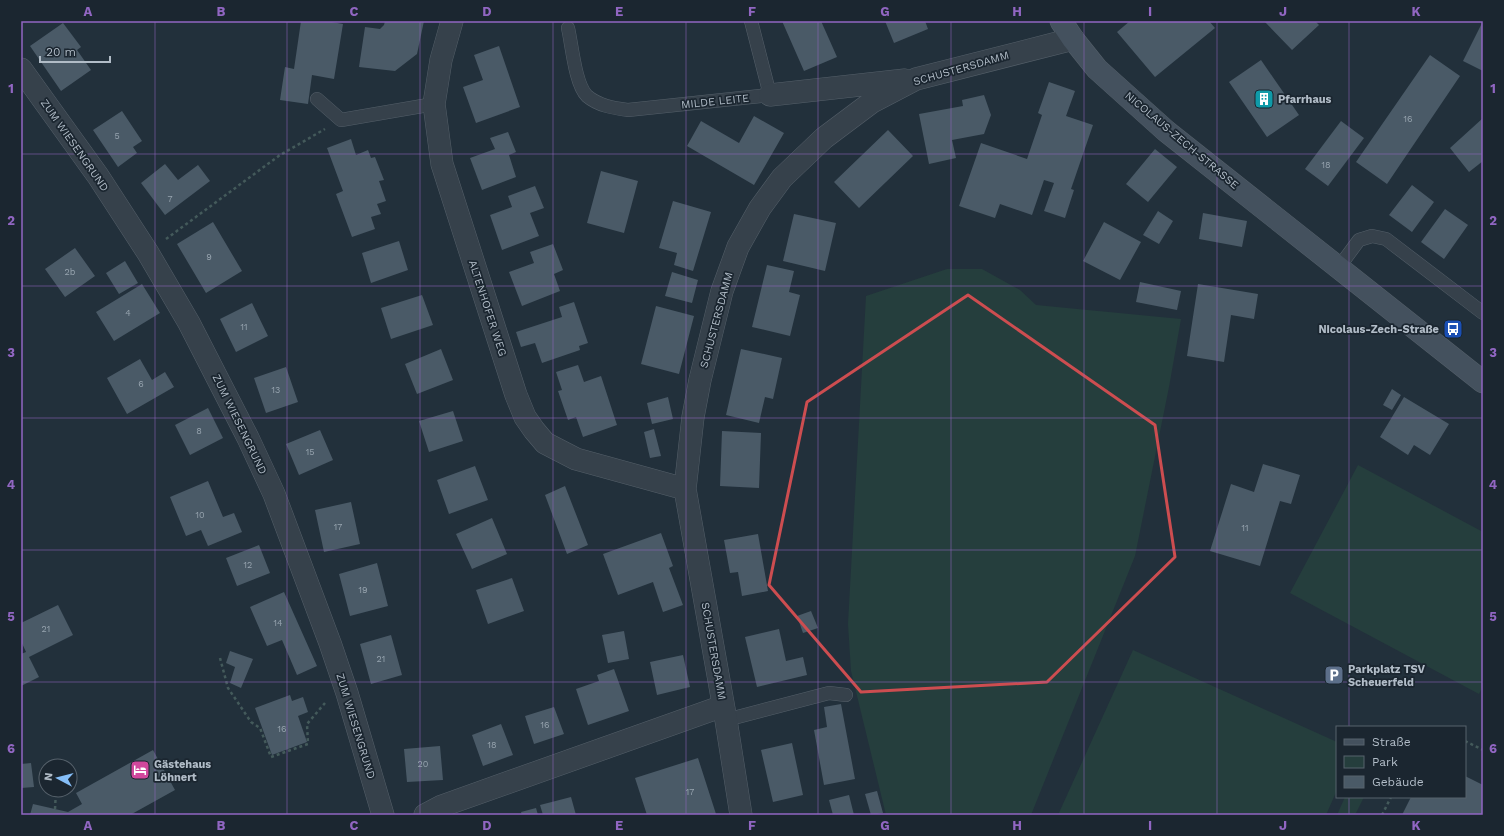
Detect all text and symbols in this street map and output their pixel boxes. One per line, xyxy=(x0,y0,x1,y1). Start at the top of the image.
text: A xyxy=(84,4,93,19)
text: B xyxy=(217,4,226,19)
text: C xyxy=(350,4,359,19)
text: D xyxy=(482,4,492,19)
text: E xyxy=(615,4,623,19)
text: F xyxy=(748,4,756,19)
text: G xyxy=(880,4,890,19)
text: H xyxy=(1012,4,1022,19)
text: I xyxy=(1148,4,1152,19)
text: J xyxy=(1279,4,1287,19)
text: K xyxy=(1411,4,1421,19)
scale bar xyxy=(40,38,110,64)
text: 20 m xyxy=(46,45,76,59)
street label: SCHUSTERSDAMM xyxy=(912,49,1010,88)
text: 1 xyxy=(8,81,14,96)
text: 1 xyxy=(1490,81,1496,96)
building icon: Pfarrhaus xyxy=(1253,88,1275,110)
street label: NICOLAUS-ZECH-STRASSE xyxy=(1122,89,1241,192)
street label: MILDE LEITE xyxy=(680,91,750,112)
place label: Pfarrhaus xyxy=(1278,93,1332,106)
street label: ZUM WIESENGRUND xyxy=(38,97,111,194)
house number: 16 xyxy=(1404,114,1412,124)
house number: 5 xyxy=(114,131,120,141)
house number: 18 xyxy=(1321,160,1331,170)
house number: 7 xyxy=(167,194,173,204)
text: 2 xyxy=(7,213,15,228)
text: 2 xyxy=(1489,213,1497,228)
house number: 9 xyxy=(206,252,212,262)
street label: ALTENHOFER WEG xyxy=(466,258,509,358)
house number: 2b xyxy=(65,267,76,277)
street label: SCHUSTERSDAMM xyxy=(697,271,736,370)
house number: 4 xyxy=(125,308,131,318)
bus stop icon: Nicolaus-Zech-Straße xyxy=(1442,318,1464,340)
house number: 11 xyxy=(240,322,248,332)
place label: Nicolaus-Zech-Straße xyxy=(1318,323,1439,336)
text: 3 xyxy=(7,345,15,360)
text: 3 xyxy=(1489,345,1497,360)
street label: ZUM WIESENGRUND xyxy=(210,372,269,476)
house number: 6 xyxy=(138,379,144,389)
house number: 13 xyxy=(272,385,280,395)
house number: 8 xyxy=(196,426,202,436)
house number: 15 xyxy=(306,447,314,457)
text: 4 xyxy=(7,477,16,492)
text: 4 xyxy=(1489,477,1498,492)
house number: 10 xyxy=(195,510,205,520)
house number: 17 xyxy=(334,522,342,532)
house number: 11 xyxy=(1241,523,1249,533)
house number: 12 xyxy=(244,560,252,570)
house number: 19 xyxy=(358,585,368,595)
street label: SCHUSTERSDAMM xyxy=(699,601,729,701)
text: 5 xyxy=(7,609,15,624)
text: 5 xyxy=(1489,609,1497,624)
house number: 14 xyxy=(273,618,283,628)
house number: 21 xyxy=(42,624,50,634)
house number: 21 xyxy=(377,654,385,664)
place label: Parkplatz TSV Scheuerfeld xyxy=(1348,663,1426,689)
parking icon: Parkplatz TSV Scheuerfeld xyxy=(1323,664,1345,686)
street label: ZUM WIESENGRUND xyxy=(333,672,378,781)
house number: 16 xyxy=(541,720,549,730)
house number: 16 xyxy=(278,724,286,734)
legend xyxy=(1336,726,1466,798)
text: Straße xyxy=(1372,735,1411,749)
house number: 18 xyxy=(487,740,497,750)
text: 6 xyxy=(7,741,15,756)
text: 6 xyxy=(1489,741,1497,756)
text: Park xyxy=(1372,755,1398,769)
north arrow xyxy=(38,758,78,798)
place label: Gästehaus Löhnert xyxy=(154,758,211,784)
hotel icon: Gästehaus Löhnert xyxy=(129,759,151,781)
house number: 20 xyxy=(418,759,429,769)
text: N xyxy=(42,772,56,782)
text: Gebäude xyxy=(1372,775,1424,789)
house number: 17 xyxy=(686,787,694,797)
text: A xyxy=(84,818,93,833)
text: B xyxy=(217,818,226,833)
text: C xyxy=(350,818,359,833)
text: D xyxy=(482,818,492,833)
text: E xyxy=(615,818,623,833)
text: F xyxy=(748,818,756,833)
text: G xyxy=(880,818,890,833)
text: H xyxy=(1012,818,1022,833)
text: I xyxy=(1148,818,1152,833)
text: J xyxy=(1279,818,1287,833)
text: K xyxy=(1411,818,1421,833)

